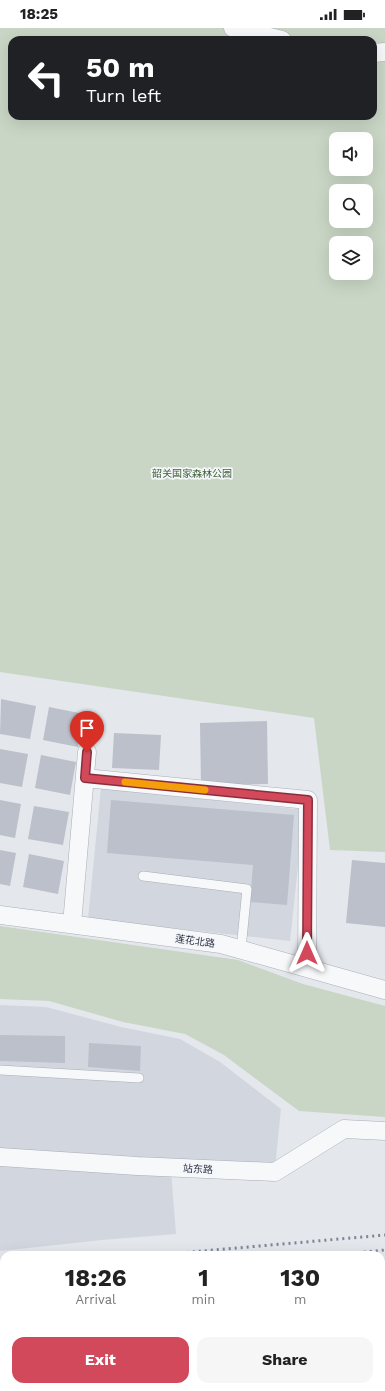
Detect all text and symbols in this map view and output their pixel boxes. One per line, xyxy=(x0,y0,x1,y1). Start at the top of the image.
text: 18:25 xyxy=(20,5,58,23)
text: 50 m xyxy=(86,51,155,84)
icon: left xyxy=(20,52,72,104)
text: Turn left xyxy=(86,85,161,106)
map controls xyxy=(329,132,373,280)
button: sound xyxy=(329,132,373,176)
button: search xyxy=(329,184,373,228)
button: layers xyxy=(329,236,373,280)
park label: 韶关国家森林公园 xyxy=(152,468,232,479)
pin xyxy=(70,711,104,752)
icon: arrive xyxy=(76,717,98,739)
position arrow xyxy=(286,932,328,974)
street label: 莲花北路 xyxy=(174,933,216,949)
street label: 站东路 xyxy=(183,1163,213,1175)
text: 18:26 xyxy=(65,1264,127,1292)
text: 1 xyxy=(198,1264,209,1292)
text: 130 xyxy=(280,1264,320,1292)
text: Arrival xyxy=(75,1292,116,1307)
text: min xyxy=(191,1292,215,1307)
text: m xyxy=(294,1292,306,1307)
button: Exit xyxy=(12,1337,189,1383)
button: Share xyxy=(197,1337,373,1383)

